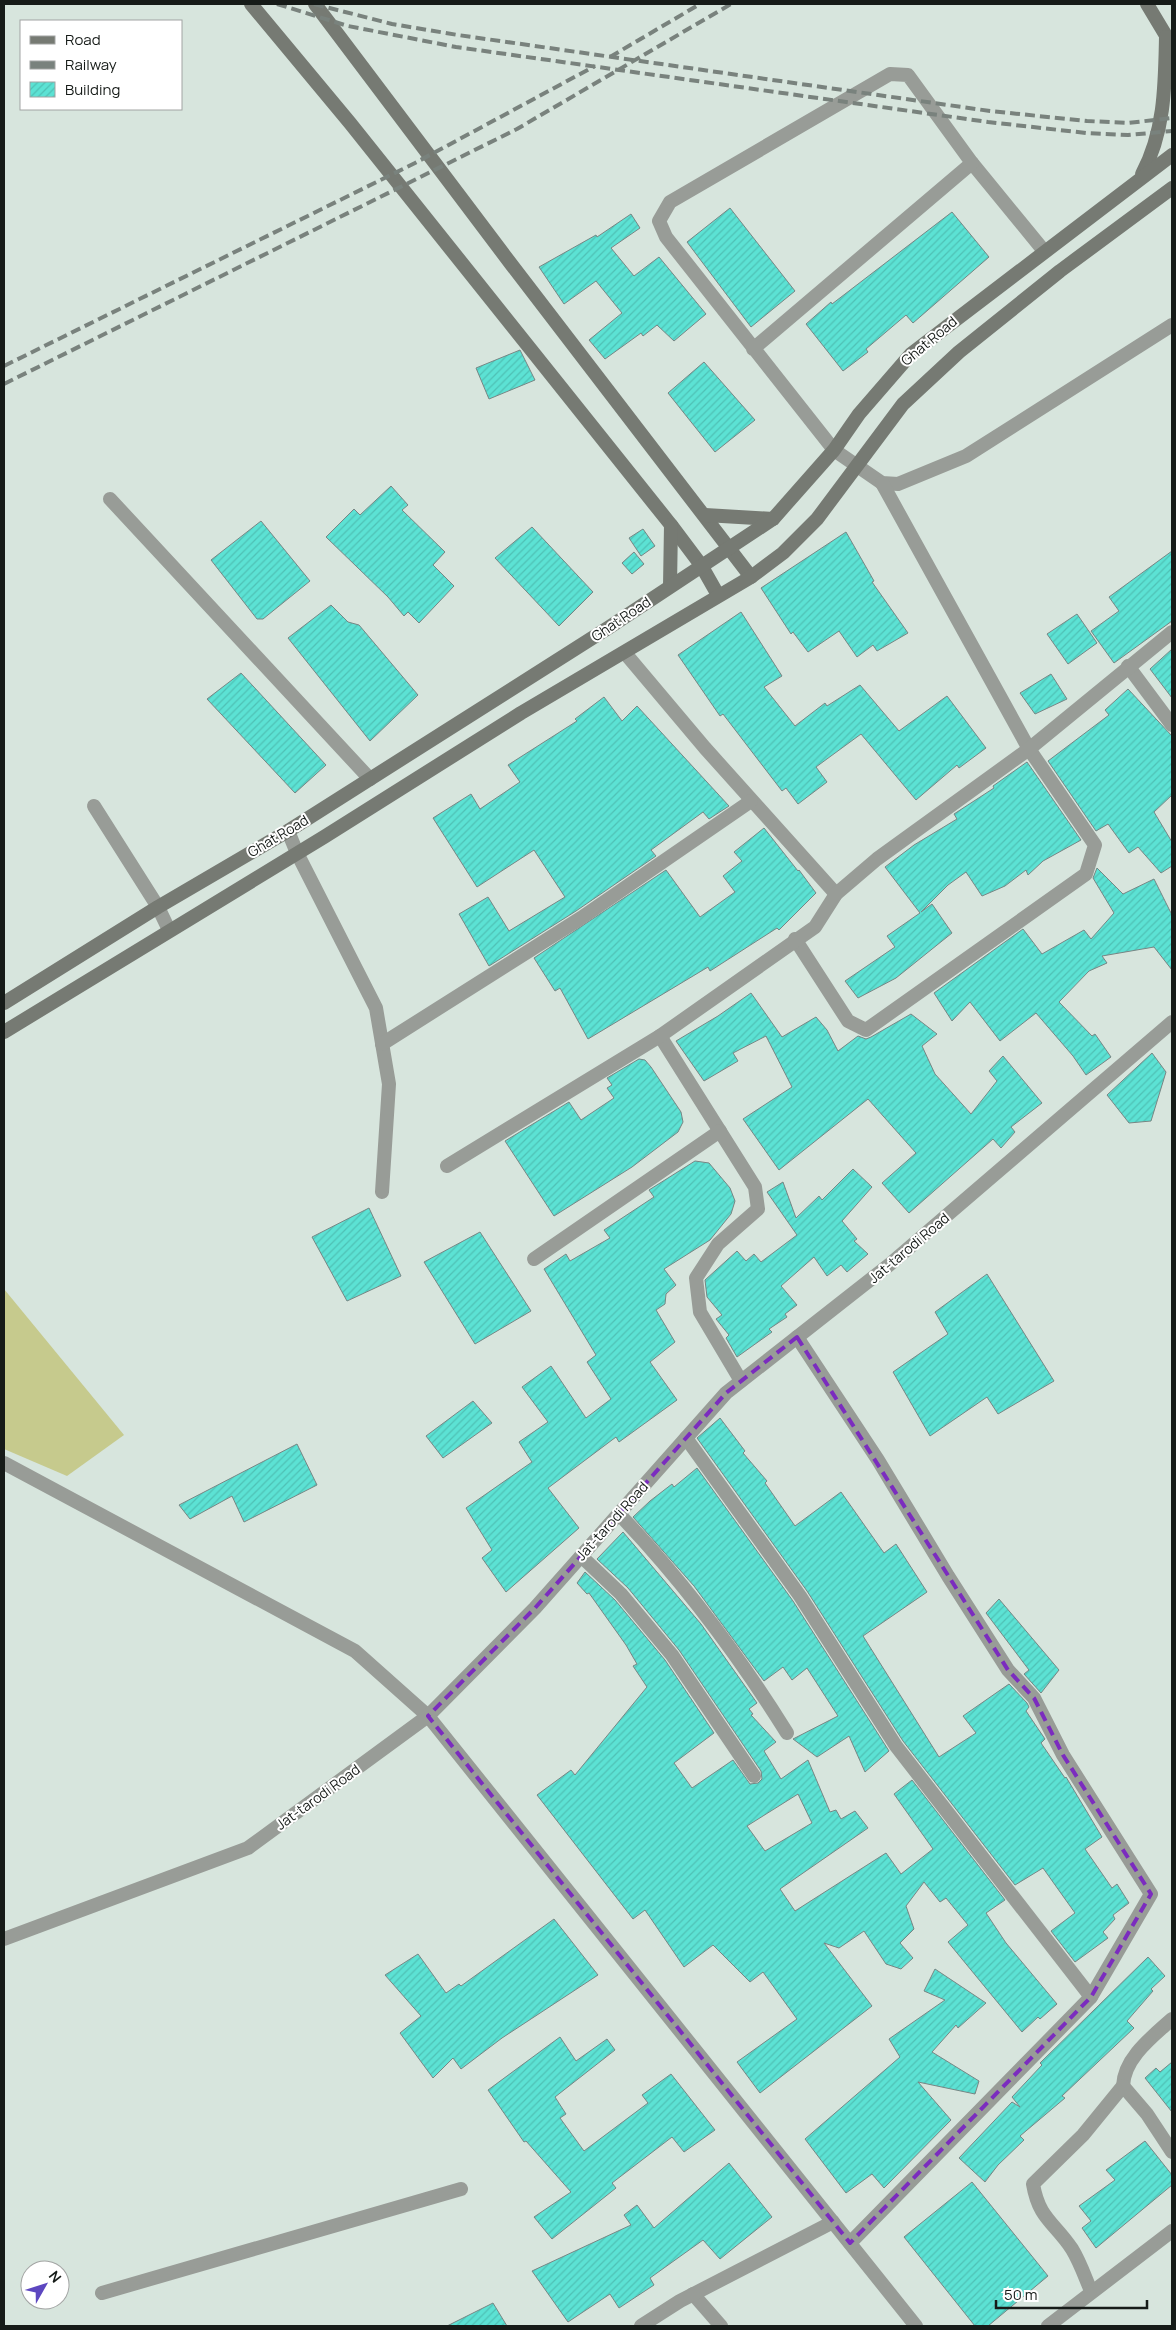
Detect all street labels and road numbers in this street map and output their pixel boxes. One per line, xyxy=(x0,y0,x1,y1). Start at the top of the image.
street label: Ghat Road xyxy=(897,312,961,370)
street label: Ghat Road xyxy=(587,592,654,645)
street label: Ghat Road xyxy=(244,810,312,861)
street label: Jat-tarodi Road xyxy=(864,1208,953,1287)
street label: Jat-tarodi Road xyxy=(571,1477,652,1564)
street label: Jat-tarodi Road xyxy=(272,1760,364,1834)

